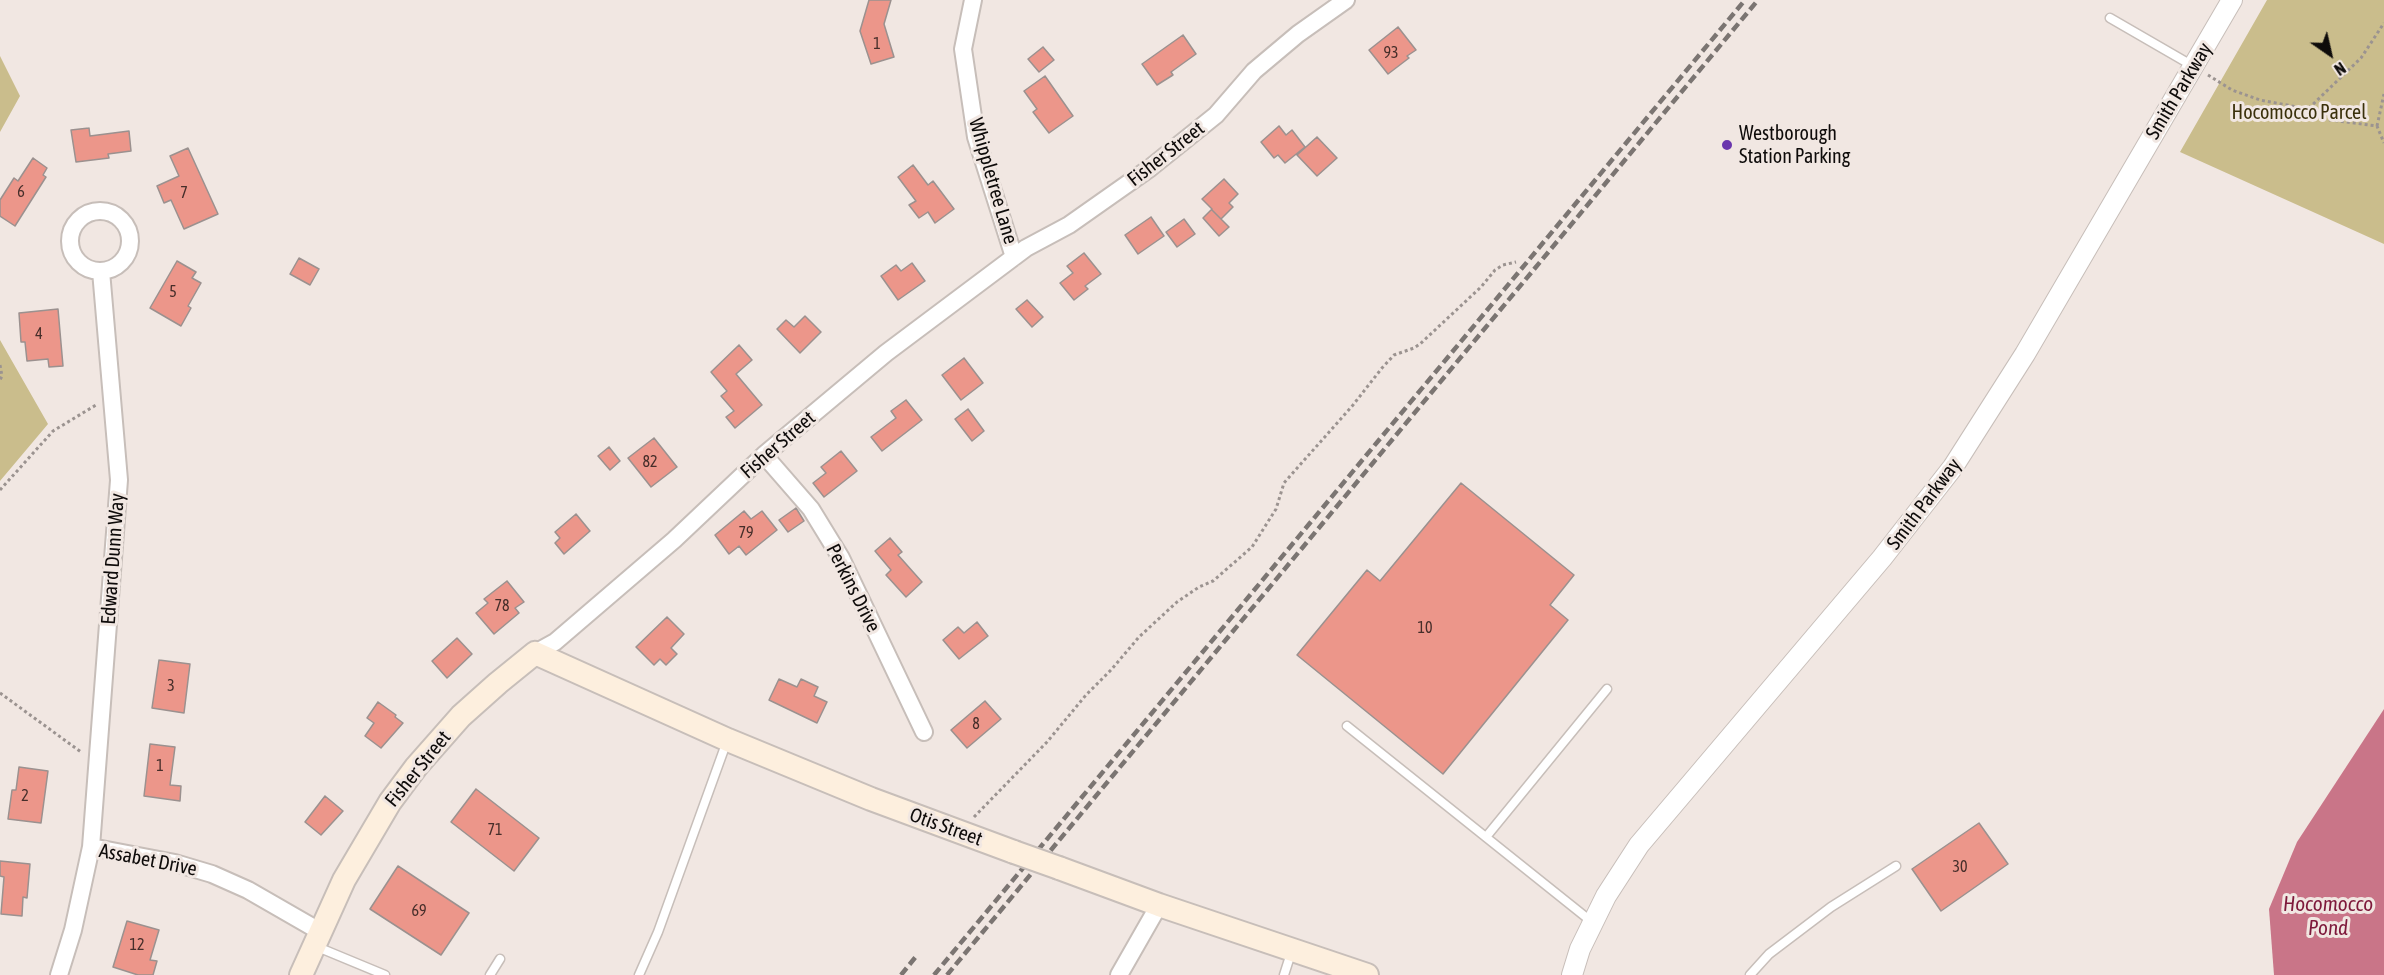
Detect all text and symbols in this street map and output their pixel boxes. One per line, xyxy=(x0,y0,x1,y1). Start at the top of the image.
north arrow xyxy=(2300,24,2360,84)
house number: 1 xyxy=(873,34,881,54)
street label: Smith Parkway xyxy=(2141,38,2217,144)
house number: 93 xyxy=(1383,43,1399,63)
text: N xyxy=(2331,59,2349,79)
park label: Hocomocco Parcel xyxy=(2232,101,2366,125)
street label: Whippletree Lane xyxy=(964,115,1022,247)
street label: Fisher Street xyxy=(1123,117,1209,191)
place label: Westborough Station Parking xyxy=(1739,122,1850,169)
marker: Westborough Station Parking xyxy=(1720,138,1734,152)
house number: 6 xyxy=(17,182,25,202)
house number: 7 xyxy=(180,183,188,203)
house number: 5 xyxy=(169,282,177,302)
house number: 4 xyxy=(35,324,43,344)
street label: Fisher Street xyxy=(736,406,820,484)
house number: 82 xyxy=(642,452,658,472)
street label: Smith Parkway xyxy=(1882,454,1966,554)
street label: Edward Dunn Way xyxy=(96,493,130,625)
house number: 79 xyxy=(738,523,754,543)
street label: Perkins Drive xyxy=(821,540,885,636)
house number: 78 xyxy=(494,596,510,616)
house number: 10 xyxy=(1417,618,1433,638)
house number: 3 xyxy=(167,676,175,696)
house number: 8 xyxy=(972,714,980,734)
street label: Fisher Street xyxy=(380,726,456,812)
house number: 1 xyxy=(156,756,164,776)
house number: 2 xyxy=(21,786,29,806)
street label: Otis Street xyxy=(906,803,986,851)
house number: 71 xyxy=(487,820,503,840)
street label: Assabet Drive xyxy=(97,839,199,881)
house number: 30 xyxy=(1952,857,1968,877)
water label: Hocomocco Pond xyxy=(2283,891,2373,941)
house number: 69 xyxy=(411,901,427,921)
house number: 12 xyxy=(129,935,145,955)

